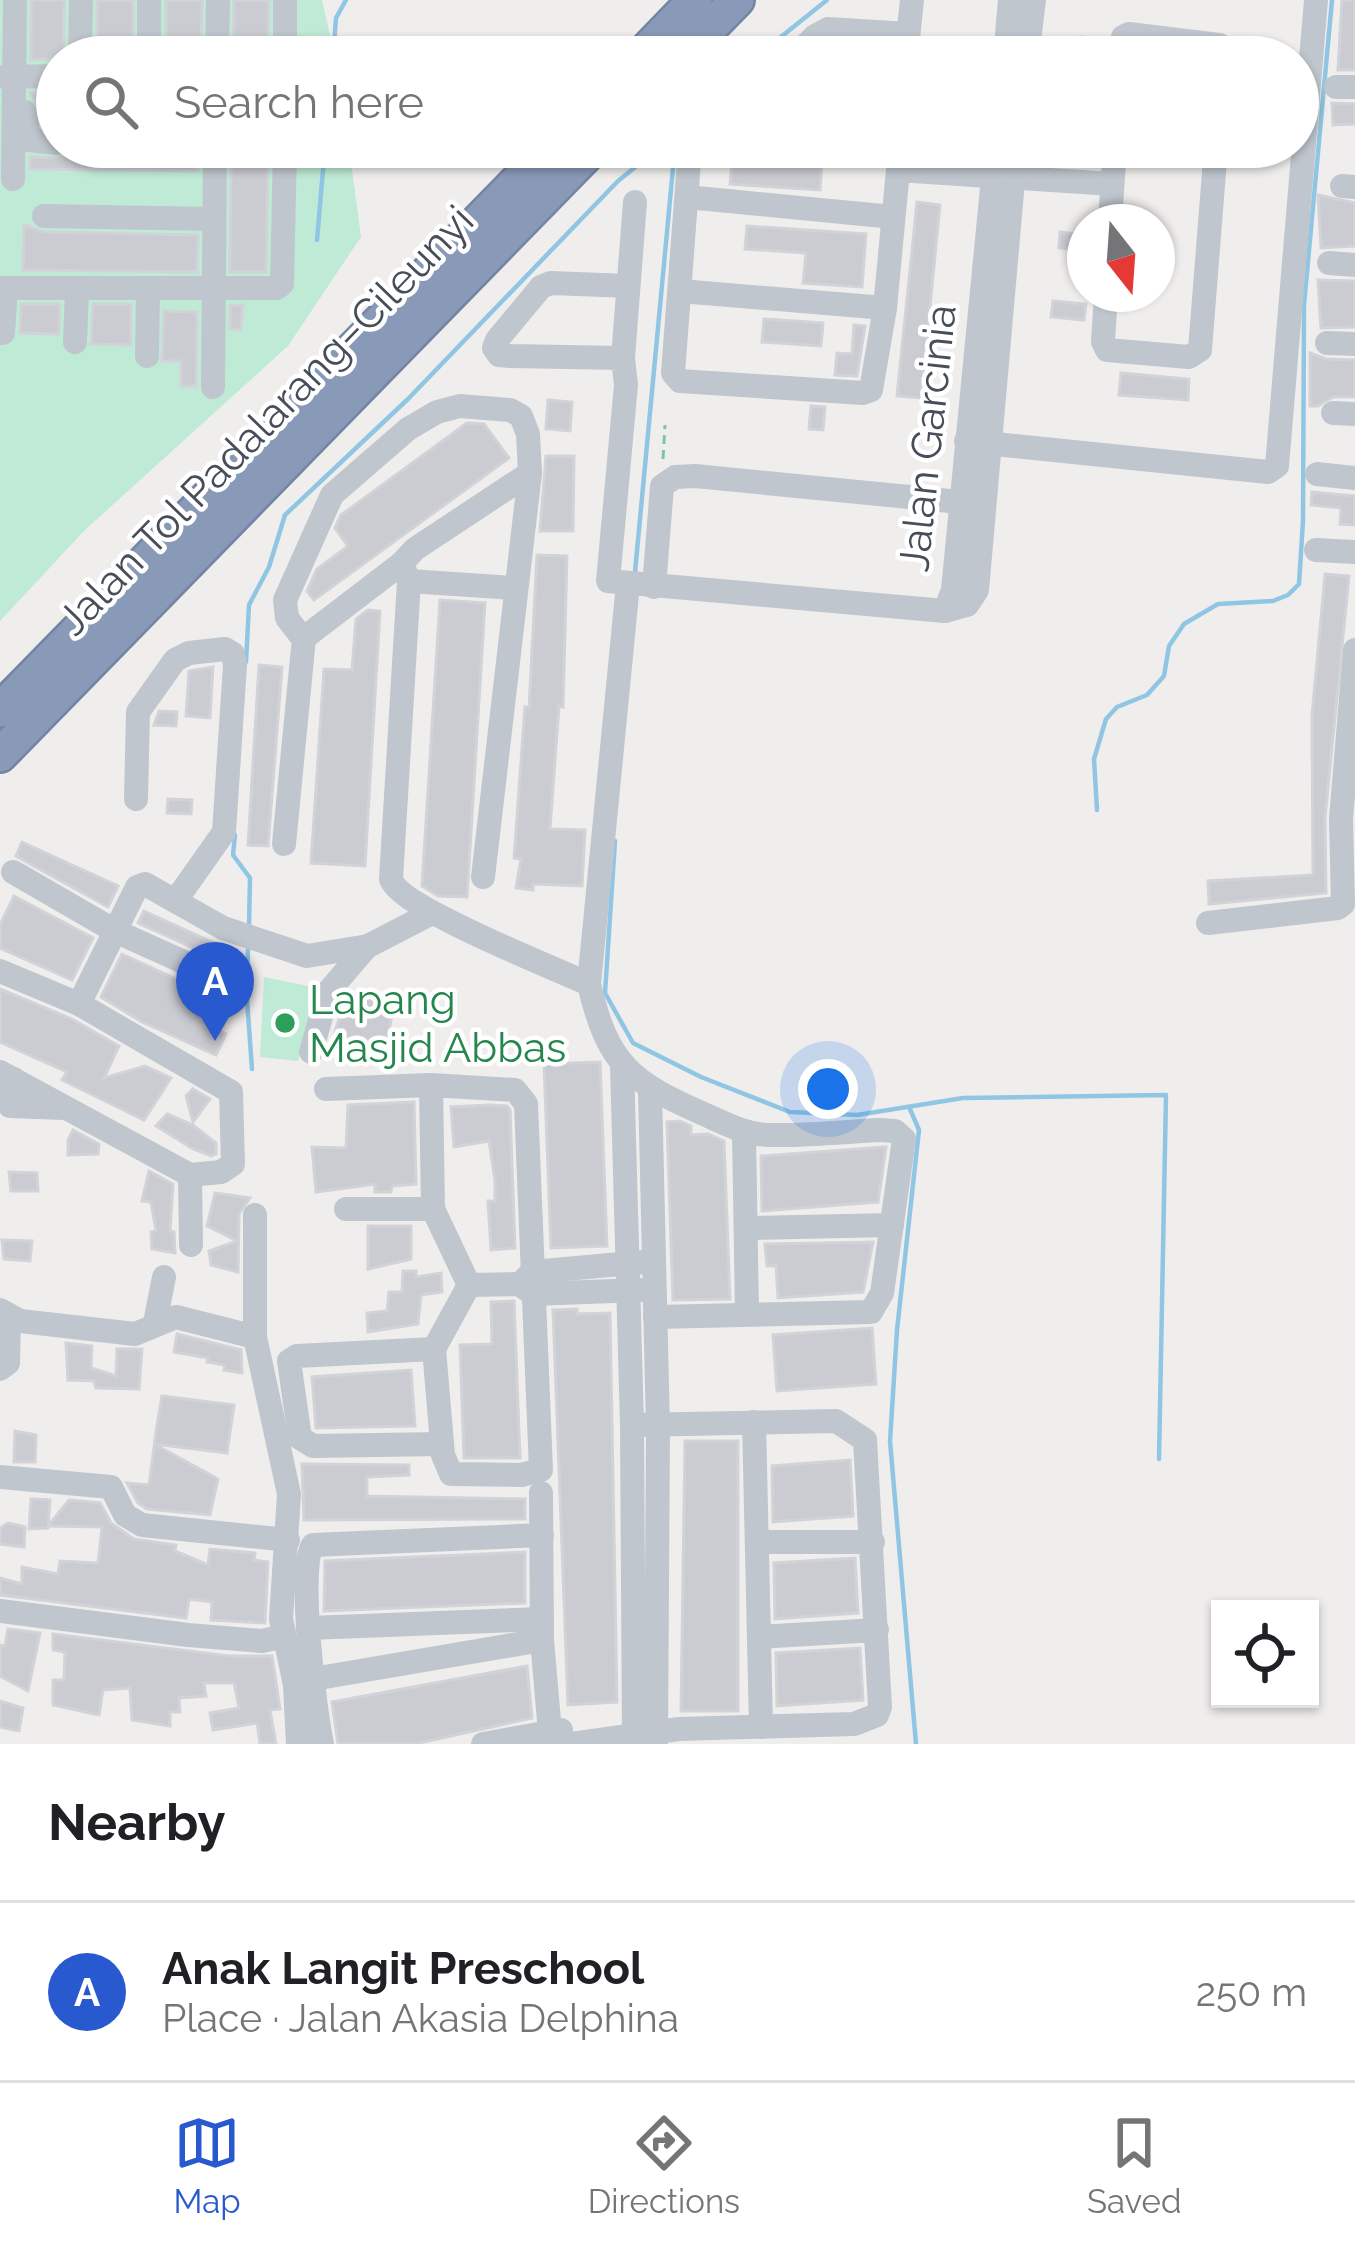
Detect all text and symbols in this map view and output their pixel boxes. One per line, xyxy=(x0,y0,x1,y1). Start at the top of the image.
search box xyxy=(36,36,1319,168)
icon: search xyxy=(78,69,144,135)
text: Search here xyxy=(174,76,424,129)
street label: Jalan Tol Padalarang–Cileunyi xyxy=(47,196,483,645)
north arrow xyxy=(1067,204,1175,312)
street label: Jalan Garcinia xyxy=(889,302,966,574)
pin: A xyxy=(176,942,254,1041)
place label: Lapang Masjid Abbas xyxy=(309,975,566,1072)
marker: Lapang Masjid Abbas xyxy=(272,1010,298,1036)
your location xyxy=(798,1059,858,1119)
map controls xyxy=(1211,1600,1319,1708)
button: locate xyxy=(1211,1600,1319,1708)
text: Nearby xyxy=(48,1792,225,1852)
text: Anak Langit Preschool xyxy=(162,1942,644,1995)
text: A xyxy=(74,1969,100,2015)
text: 250 m xyxy=(1196,1969,1307,2015)
text: Place · Jalan Akasia Delphina xyxy=(162,1995,679,2041)
tab: Map xyxy=(174,2110,241,2221)
tab: Directions xyxy=(588,2110,740,2221)
tab: Saved xyxy=(1087,2110,1181,2221)

